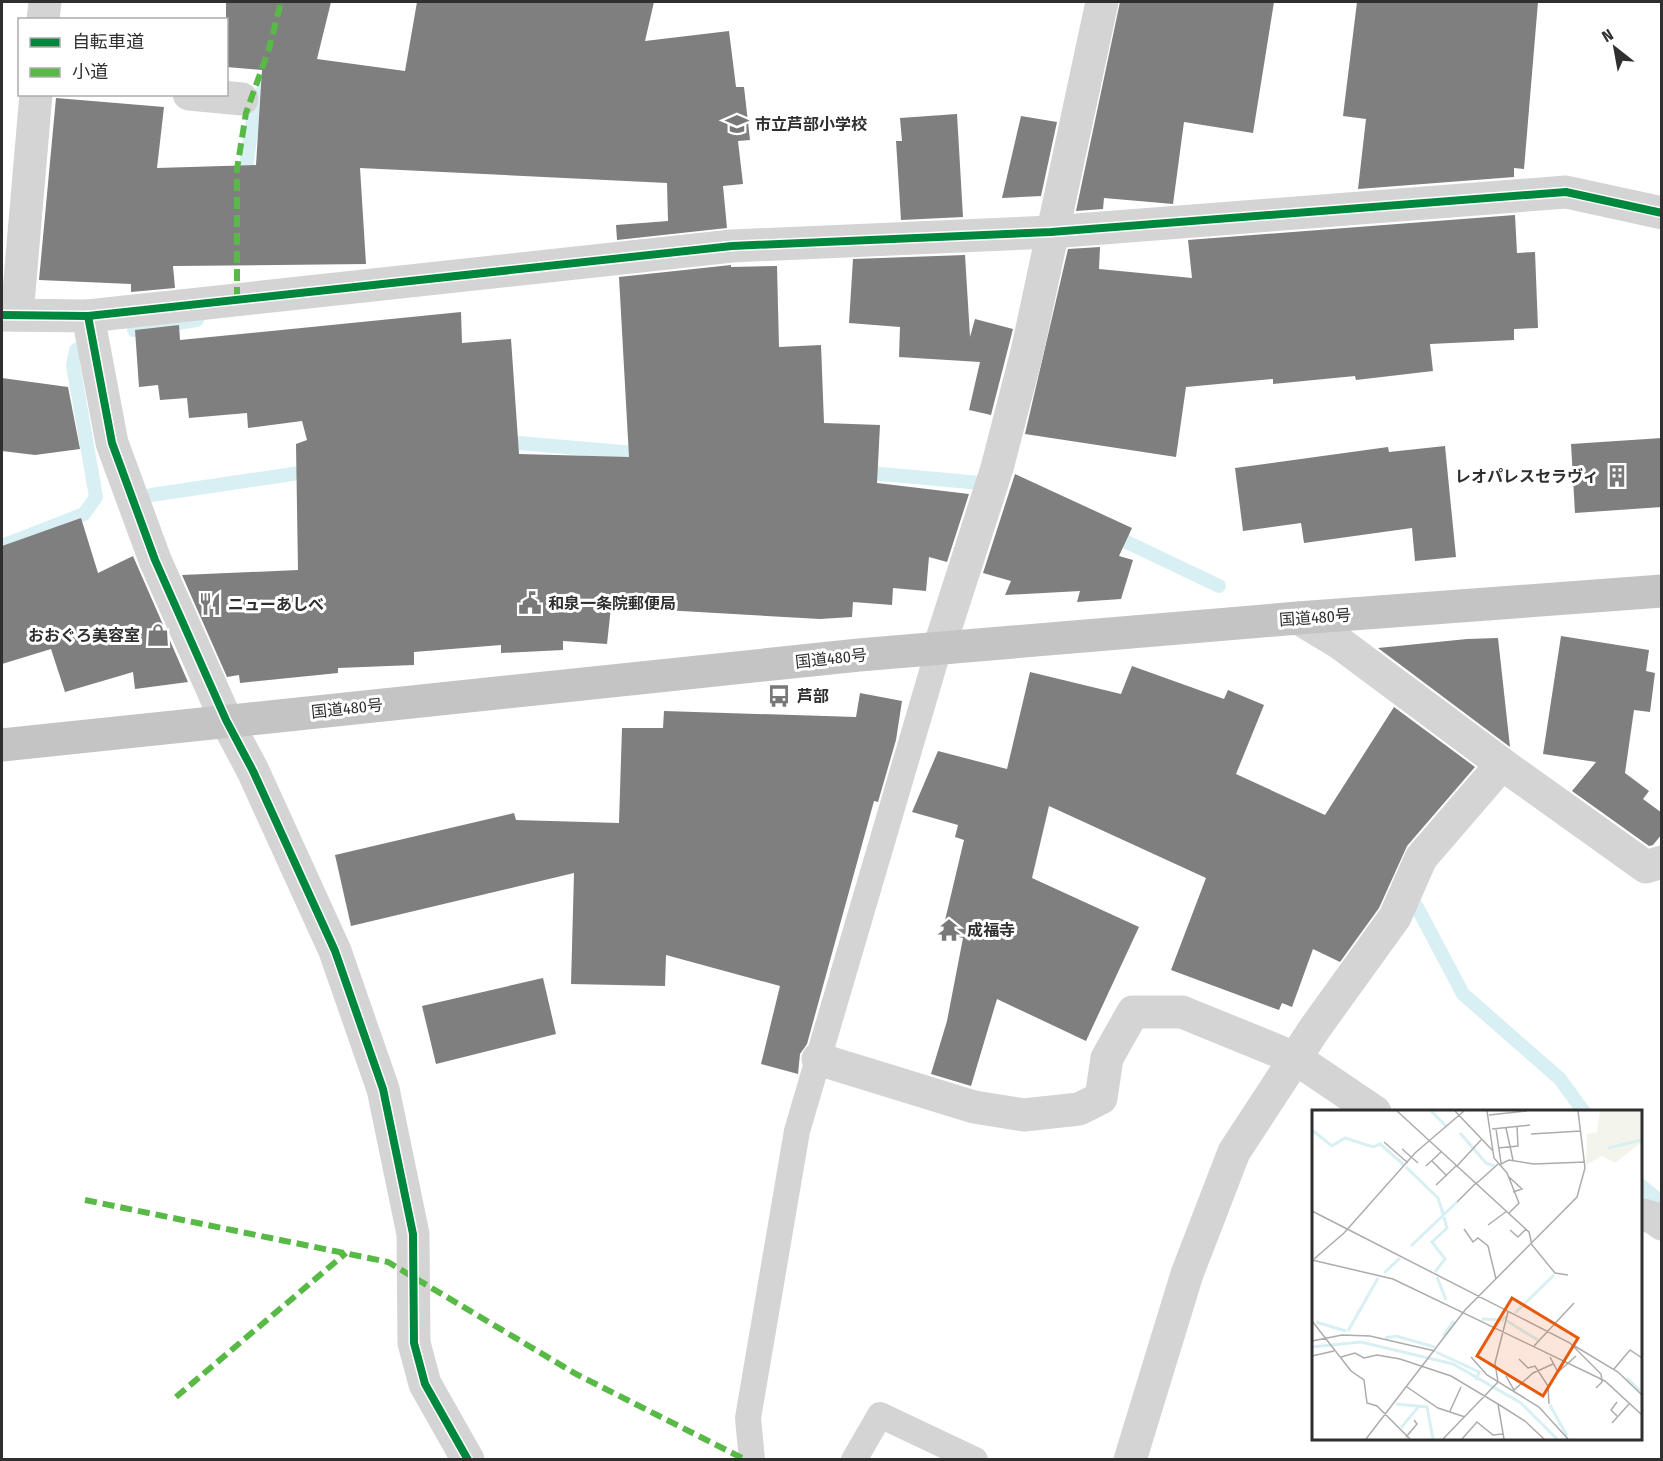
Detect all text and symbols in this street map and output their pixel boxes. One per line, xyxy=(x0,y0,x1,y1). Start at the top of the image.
legend xyxy=(18,18,228,96)
north arrow xyxy=(1585,18,1645,78)
text: N xyxy=(1599,25,1617,46)
text: 自転車道 xyxy=(72,31,144,53)
text: 小道 xyxy=(72,61,108,83)
school or university icon: 市立芦部小学校 xyxy=(724,111,750,137)
place label: 市立芦部小学校 xyxy=(755,115,867,134)
building icon: レオパレスセラヴィ xyxy=(1604,463,1630,489)
place label: レオパレスセラヴィ xyxy=(1455,467,1599,486)
public building icon: 和泉一条院郵便局 xyxy=(517,590,543,616)
restaurant icon: ニューあしべ xyxy=(197,591,223,617)
place label: 和泉一条院郵便局 xyxy=(548,594,676,613)
place label: ニューあしべ xyxy=(228,595,324,614)
street label: 国道480号 xyxy=(1278,606,1352,629)
shop icon: おおぐろ美容室 xyxy=(145,622,171,648)
place label: おおぐろ美容室 xyxy=(28,626,140,645)
street label: 国道480号 xyxy=(794,645,868,672)
bus stop icon: 芦部 xyxy=(766,683,792,709)
place label: 芦部 xyxy=(797,687,829,706)
street label: 国道480号 xyxy=(310,695,384,722)
temple icon: 成福寺 xyxy=(936,917,962,943)
place label: 成福寺 xyxy=(967,921,1015,940)
inset map xyxy=(1312,1110,1642,1440)

